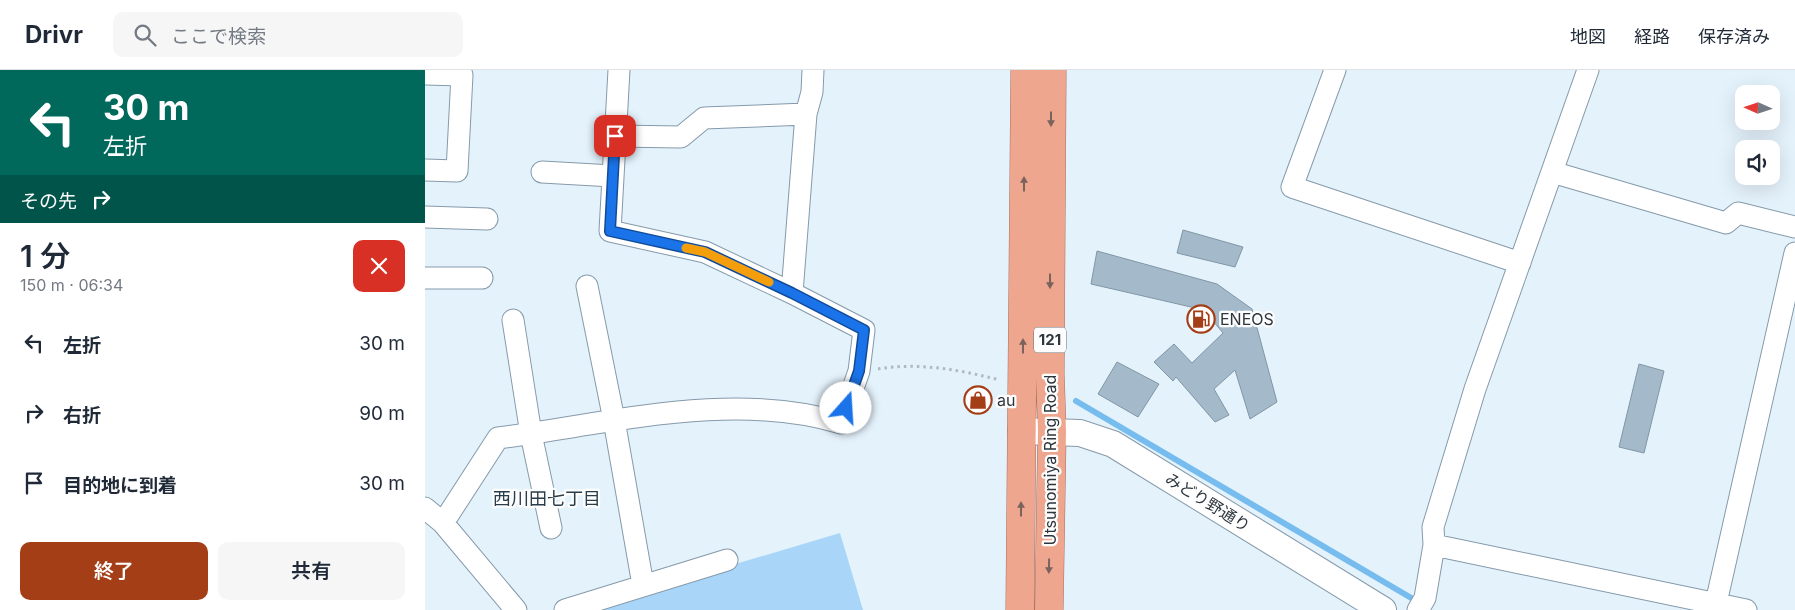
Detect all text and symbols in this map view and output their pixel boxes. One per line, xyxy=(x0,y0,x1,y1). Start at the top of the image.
search box xyxy=(113,12,463,57)
text: Drivr xyxy=(25,20,83,49)
icon: search xyxy=(131,21,159,49)
text: ここで検索 xyxy=(171,25,266,48)
text: 地図 xyxy=(1570,26,1606,47)
text: 経路 xyxy=(1634,26,1670,47)
text: 保存済み xyxy=(1698,26,1770,47)
north arrow xyxy=(1735,85,1780,130)
map controls xyxy=(1735,85,1780,185)
text: 30 m xyxy=(103,86,189,128)
icon: left xyxy=(20,90,85,155)
one-way arrow xyxy=(1047,111,1055,127)
pin xyxy=(594,115,636,157)
icon: arrive xyxy=(601,122,629,150)
text: 左折 xyxy=(103,133,147,159)
button: sound xyxy=(1735,140,1780,185)
one-way arrow xyxy=(1020,176,1028,192)
icon: right xyxy=(87,185,115,213)
text: その先 xyxy=(20,190,77,213)
text: 1 分 xyxy=(20,238,70,274)
button: close xyxy=(353,240,405,292)
one-way arrow xyxy=(1046,273,1054,289)
text: 150 m · 06:34 xyxy=(20,275,123,295)
fuel station icon: ENEOS xyxy=(1186,304,1216,334)
place label: ENEOS xyxy=(1220,309,1274,329)
road number: 121 xyxy=(1034,328,1066,352)
icon: left xyxy=(20,329,48,357)
text: 30 m xyxy=(359,332,405,355)
text: 左折 xyxy=(63,334,101,357)
one-way arrow xyxy=(1019,338,1027,354)
street label: Utsunomiya Ring Road xyxy=(1040,375,1060,545)
position arrow xyxy=(819,381,871,433)
shop icon: au xyxy=(963,385,993,415)
place label: au xyxy=(997,390,1015,410)
icon: right xyxy=(20,399,48,427)
text: 90 m xyxy=(359,402,405,425)
text: 右折 xyxy=(63,404,101,427)
street label: みどり野通り xyxy=(1162,468,1254,536)
icon: arrive xyxy=(20,469,48,497)
text: 30 m xyxy=(359,472,405,495)
text: 目的地に到着 xyxy=(63,474,177,497)
district label: 西川田七丁目 xyxy=(493,488,601,509)
one-way arrow xyxy=(1017,501,1025,517)
button: 終了 xyxy=(20,542,208,600)
button: 共有 xyxy=(218,542,405,600)
one-way arrow xyxy=(1045,558,1053,574)

